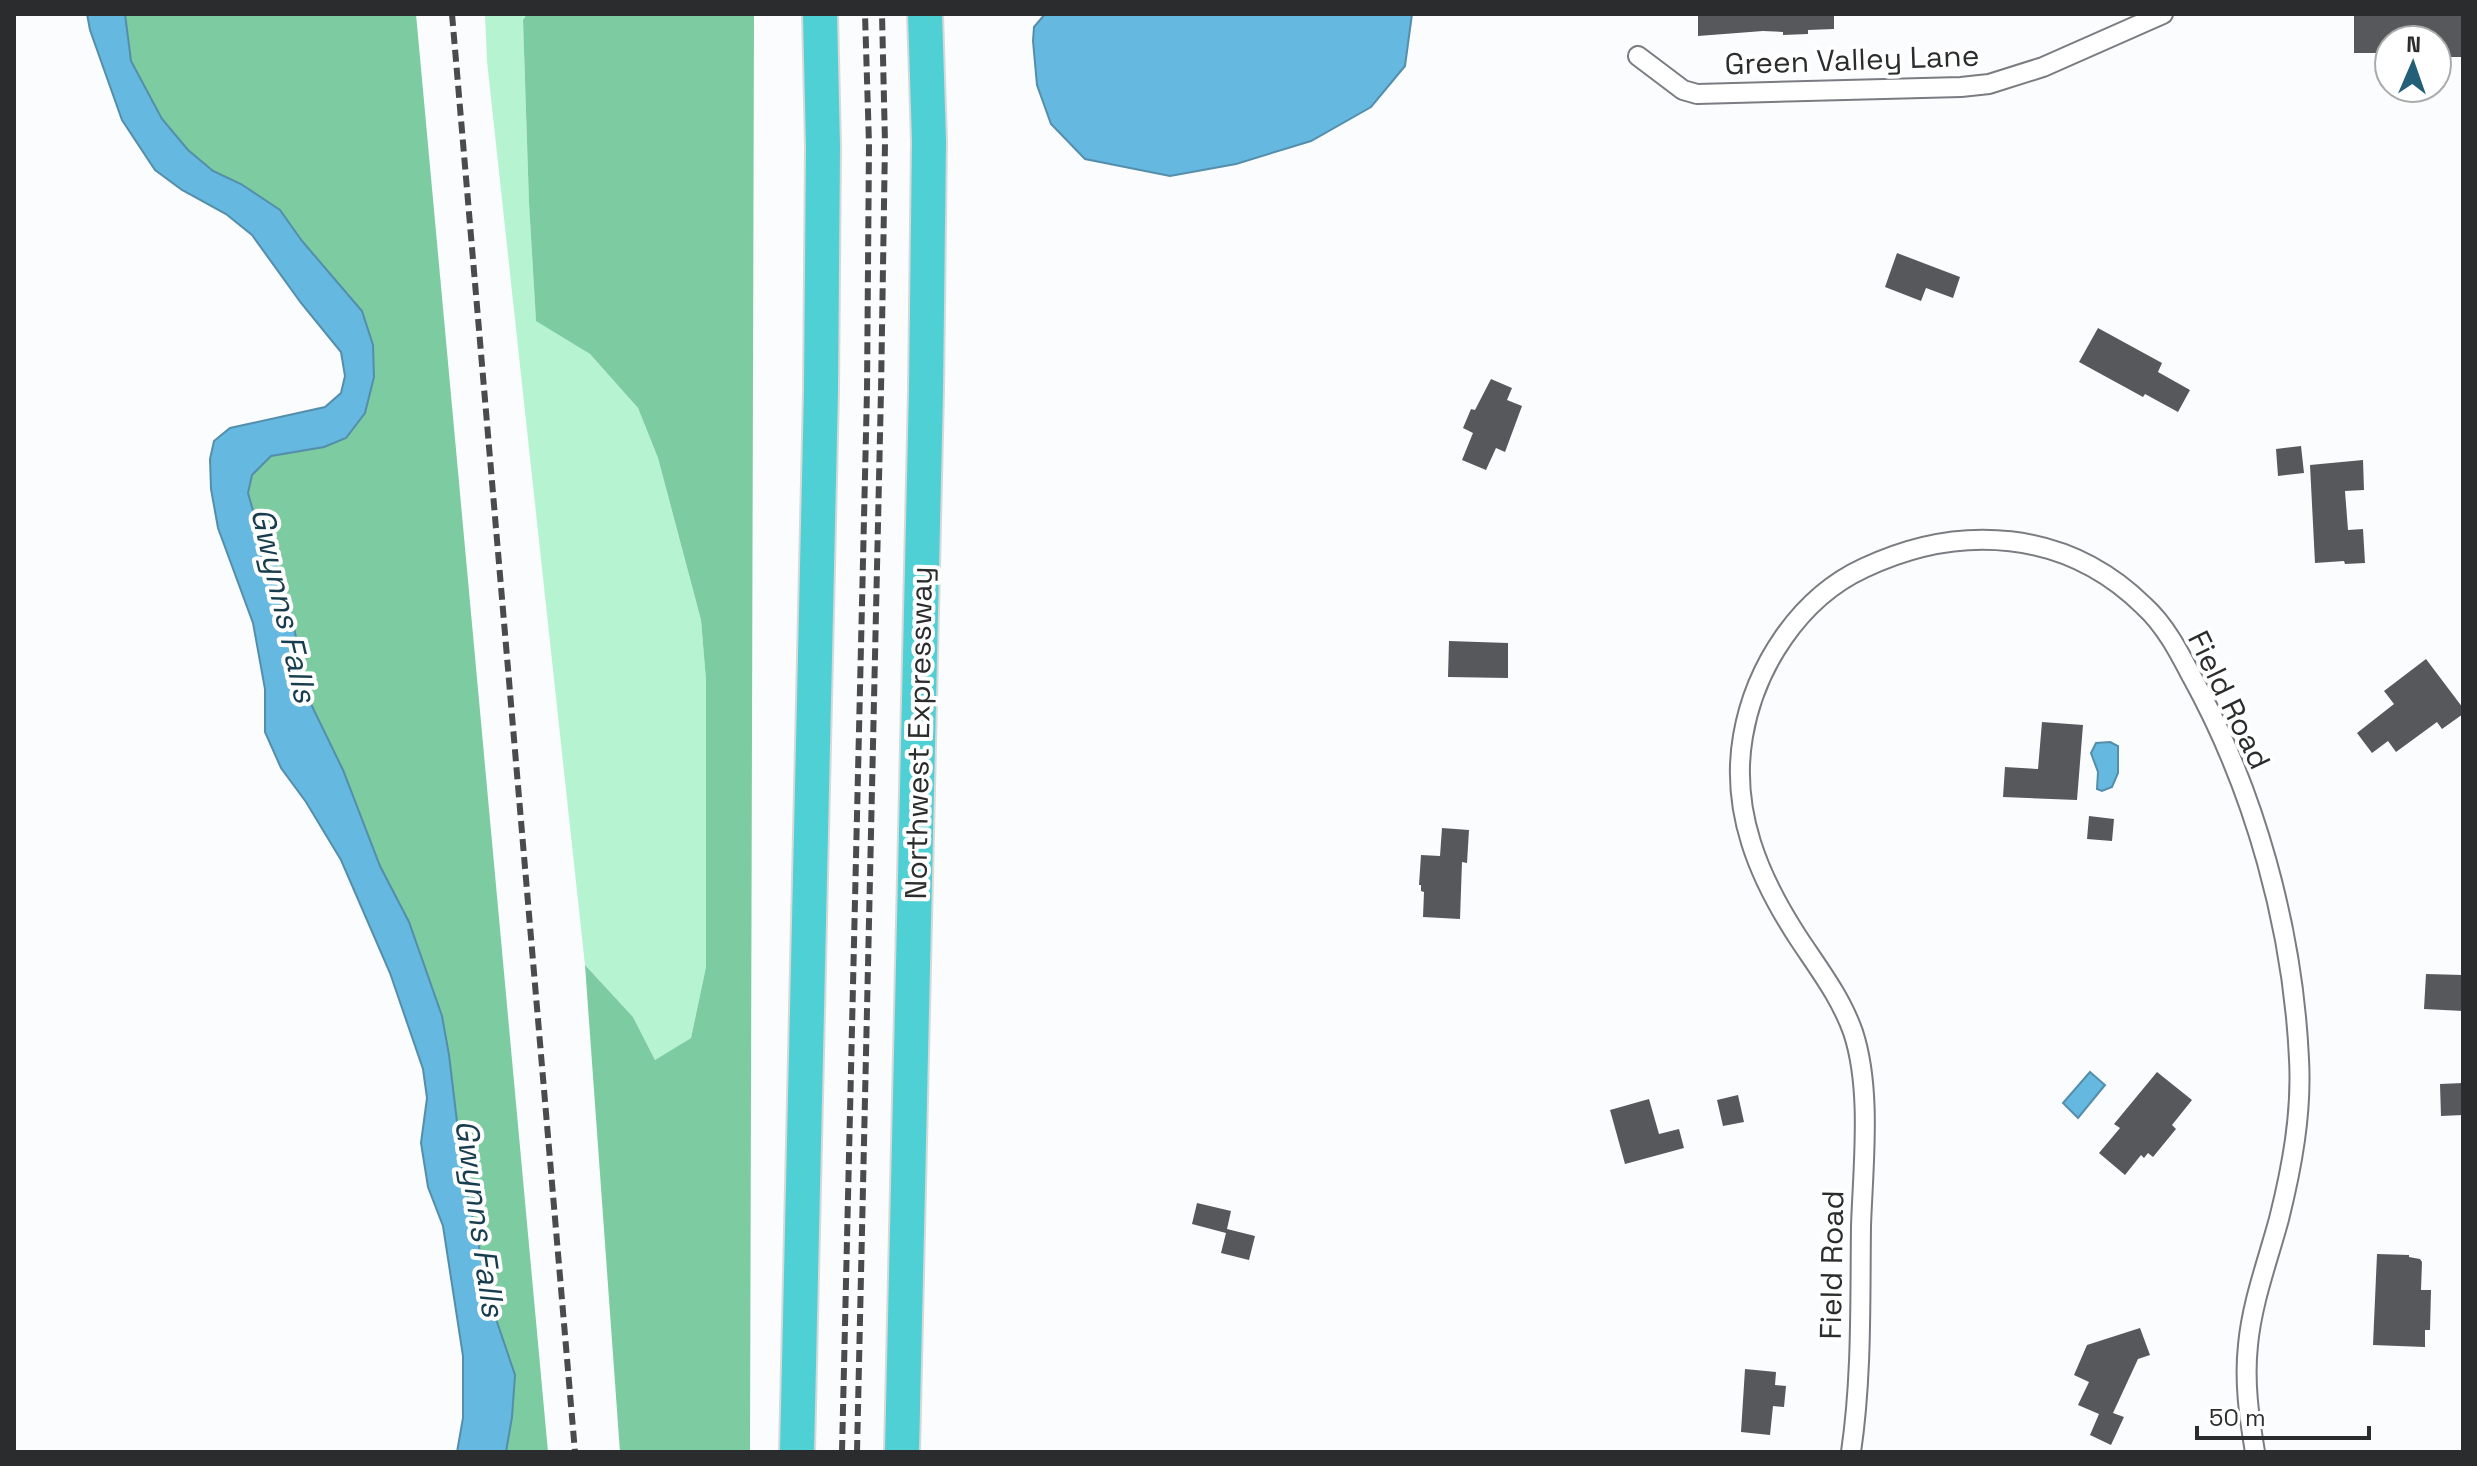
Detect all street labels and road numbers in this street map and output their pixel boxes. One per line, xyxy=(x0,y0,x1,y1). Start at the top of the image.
street label: Green Valley Lane xyxy=(1724,36,1980,83)
street label: Northwest Expressway xyxy=(896,566,941,900)
street label: Field Road xyxy=(2179,624,2280,775)
street label: Field Road xyxy=(1811,1190,1852,1340)

